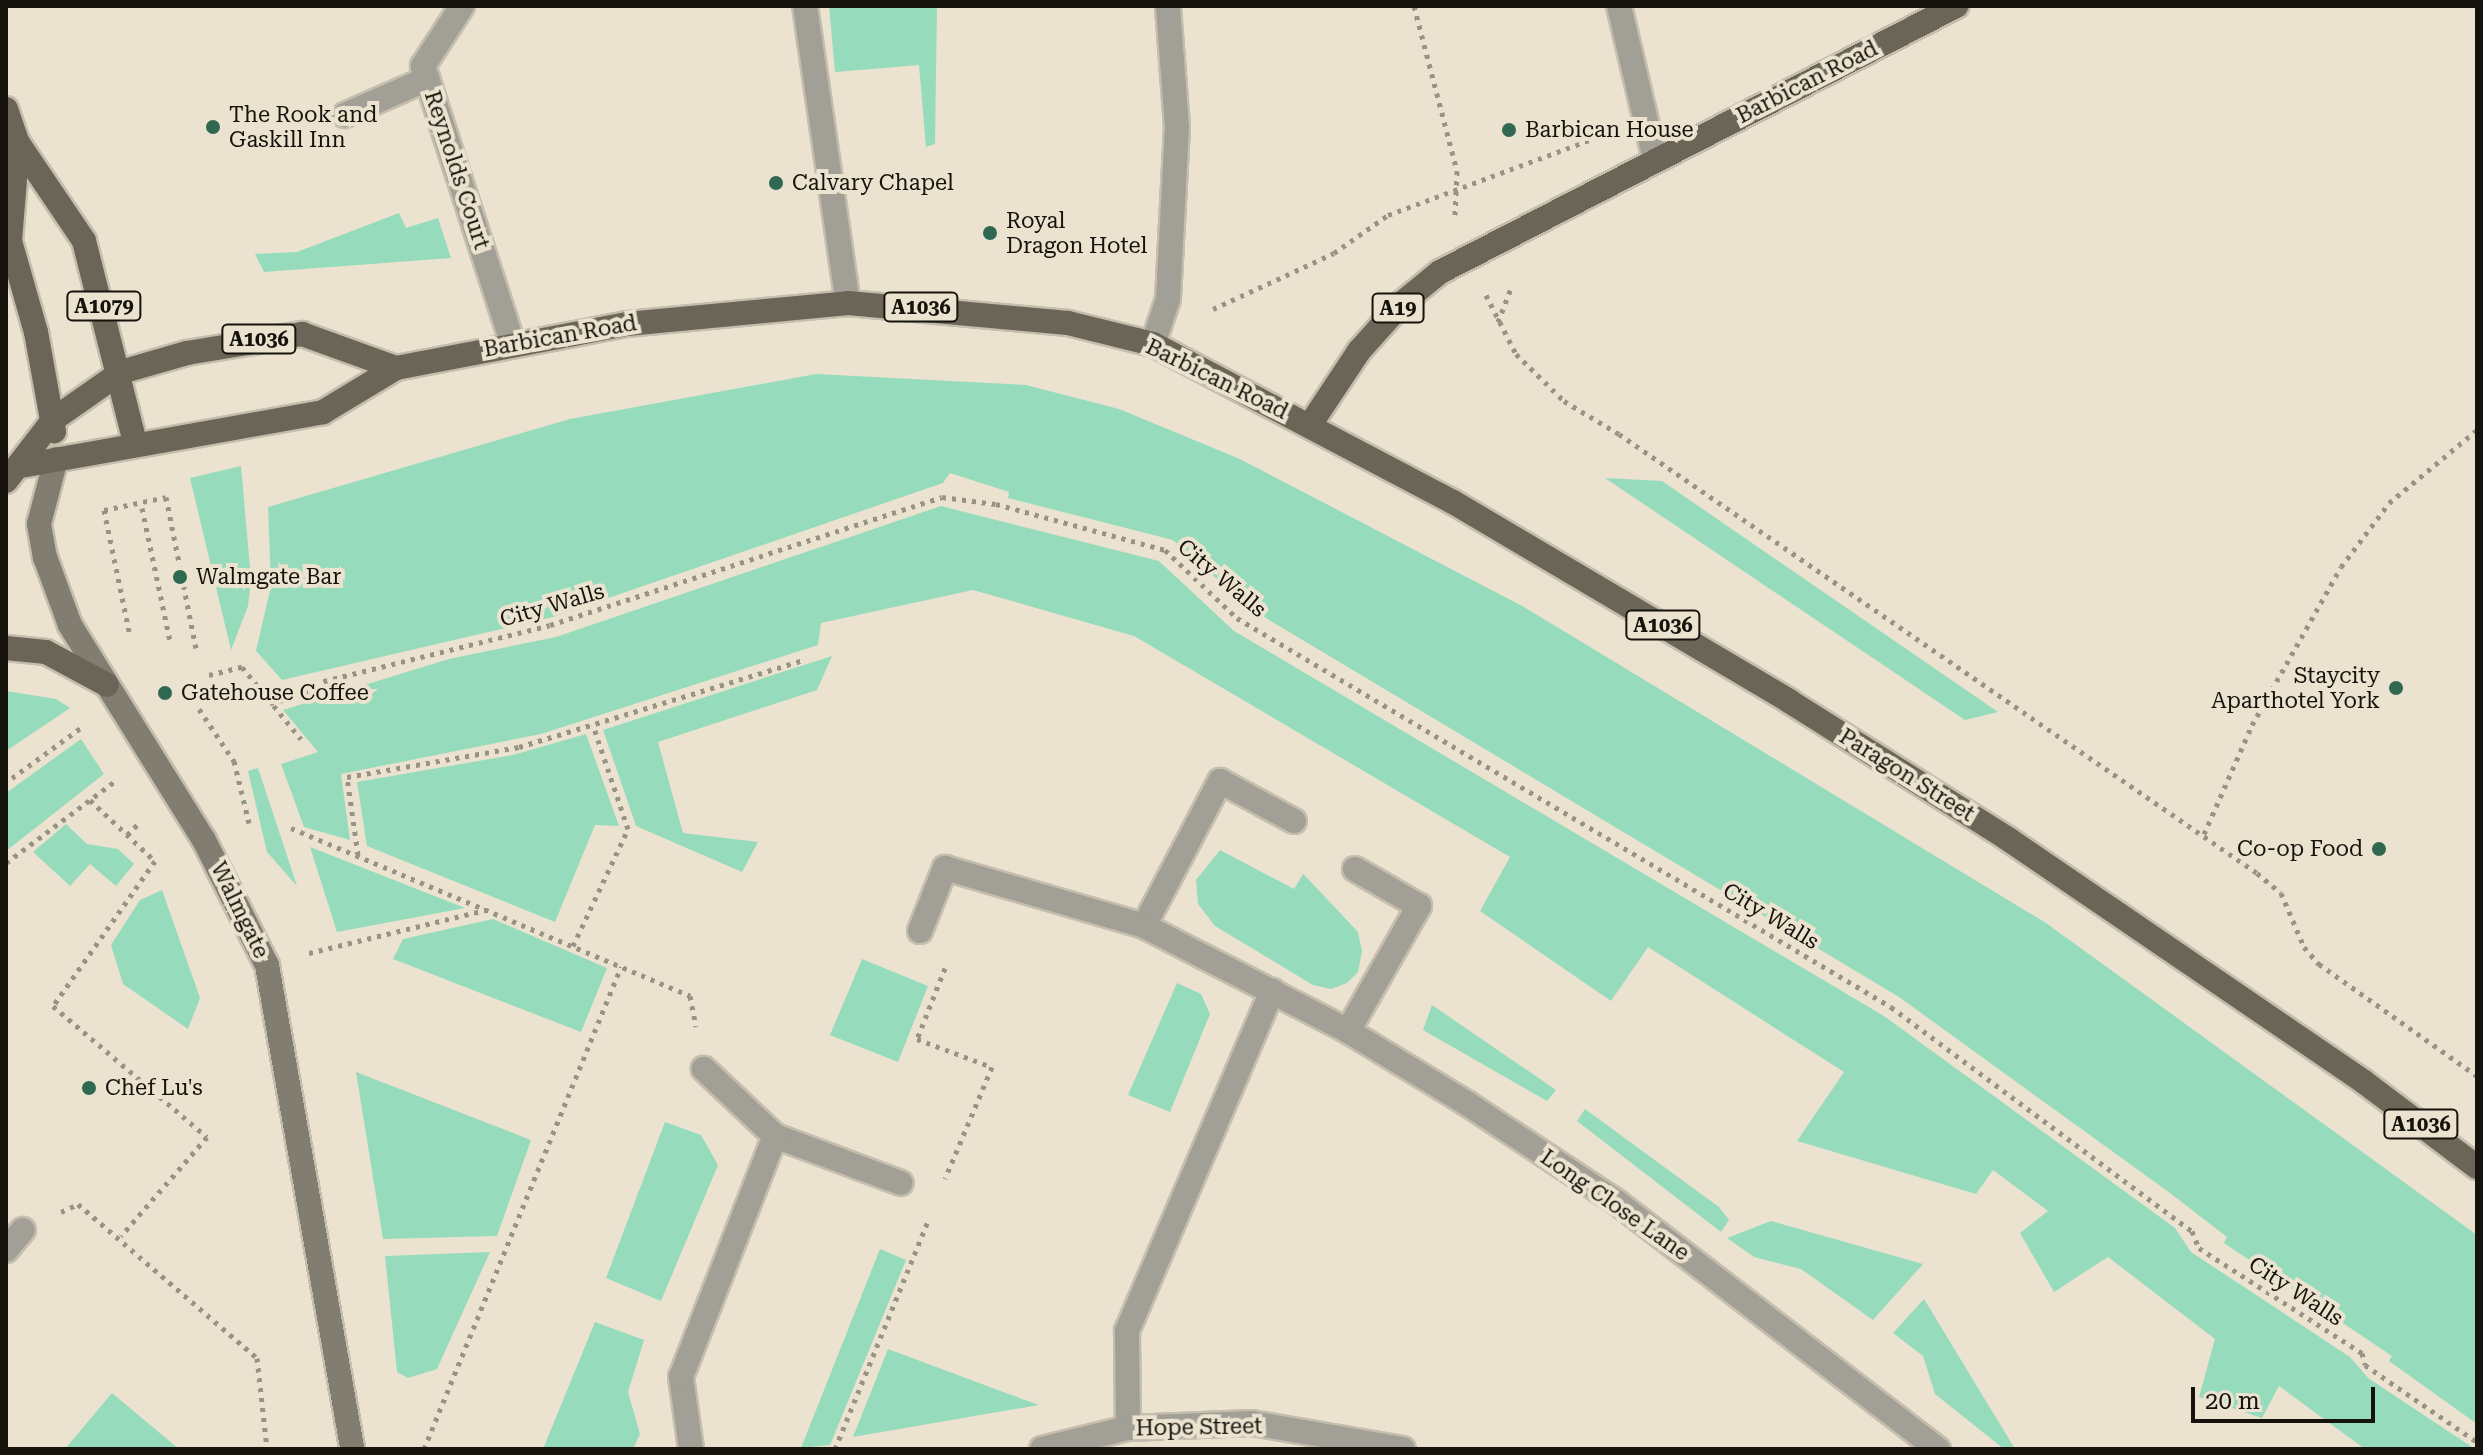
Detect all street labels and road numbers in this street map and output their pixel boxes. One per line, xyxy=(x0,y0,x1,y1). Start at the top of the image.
street label: Barbican Road xyxy=(1732,35,1882,129)
street label: Reynolds Court xyxy=(419,87,495,253)
road number: A1079 xyxy=(66,290,142,322)
road number: A1036 xyxy=(883,291,959,323)
road number: A19 xyxy=(1370,292,1426,324)
street label: Barbican Road xyxy=(481,310,639,362)
road number: A1036 xyxy=(221,323,297,355)
street label: Barbican Road xyxy=(1142,333,1292,425)
street label: City Walls xyxy=(1172,533,1272,623)
street label: City Walls xyxy=(497,578,607,632)
road number: A1036 xyxy=(1625,609,1701,641)
street label: Paragon Street xyxy=(1834,723,1980,827)
street label: Walmgate xyxy=(205,857,275,963)
street label: City Walls xyxy=(1718,877,1824,955)
road number: A1036 xyxy=(2383,1108,2459,1140)
street label: Long Close Lane xyxy=(1536,1144,1694,1266)
street label: City Walls xyxy=(2244,1251,2348,1331)
street label: Hope Street xyxy=(1135,1413,1263,1441)

